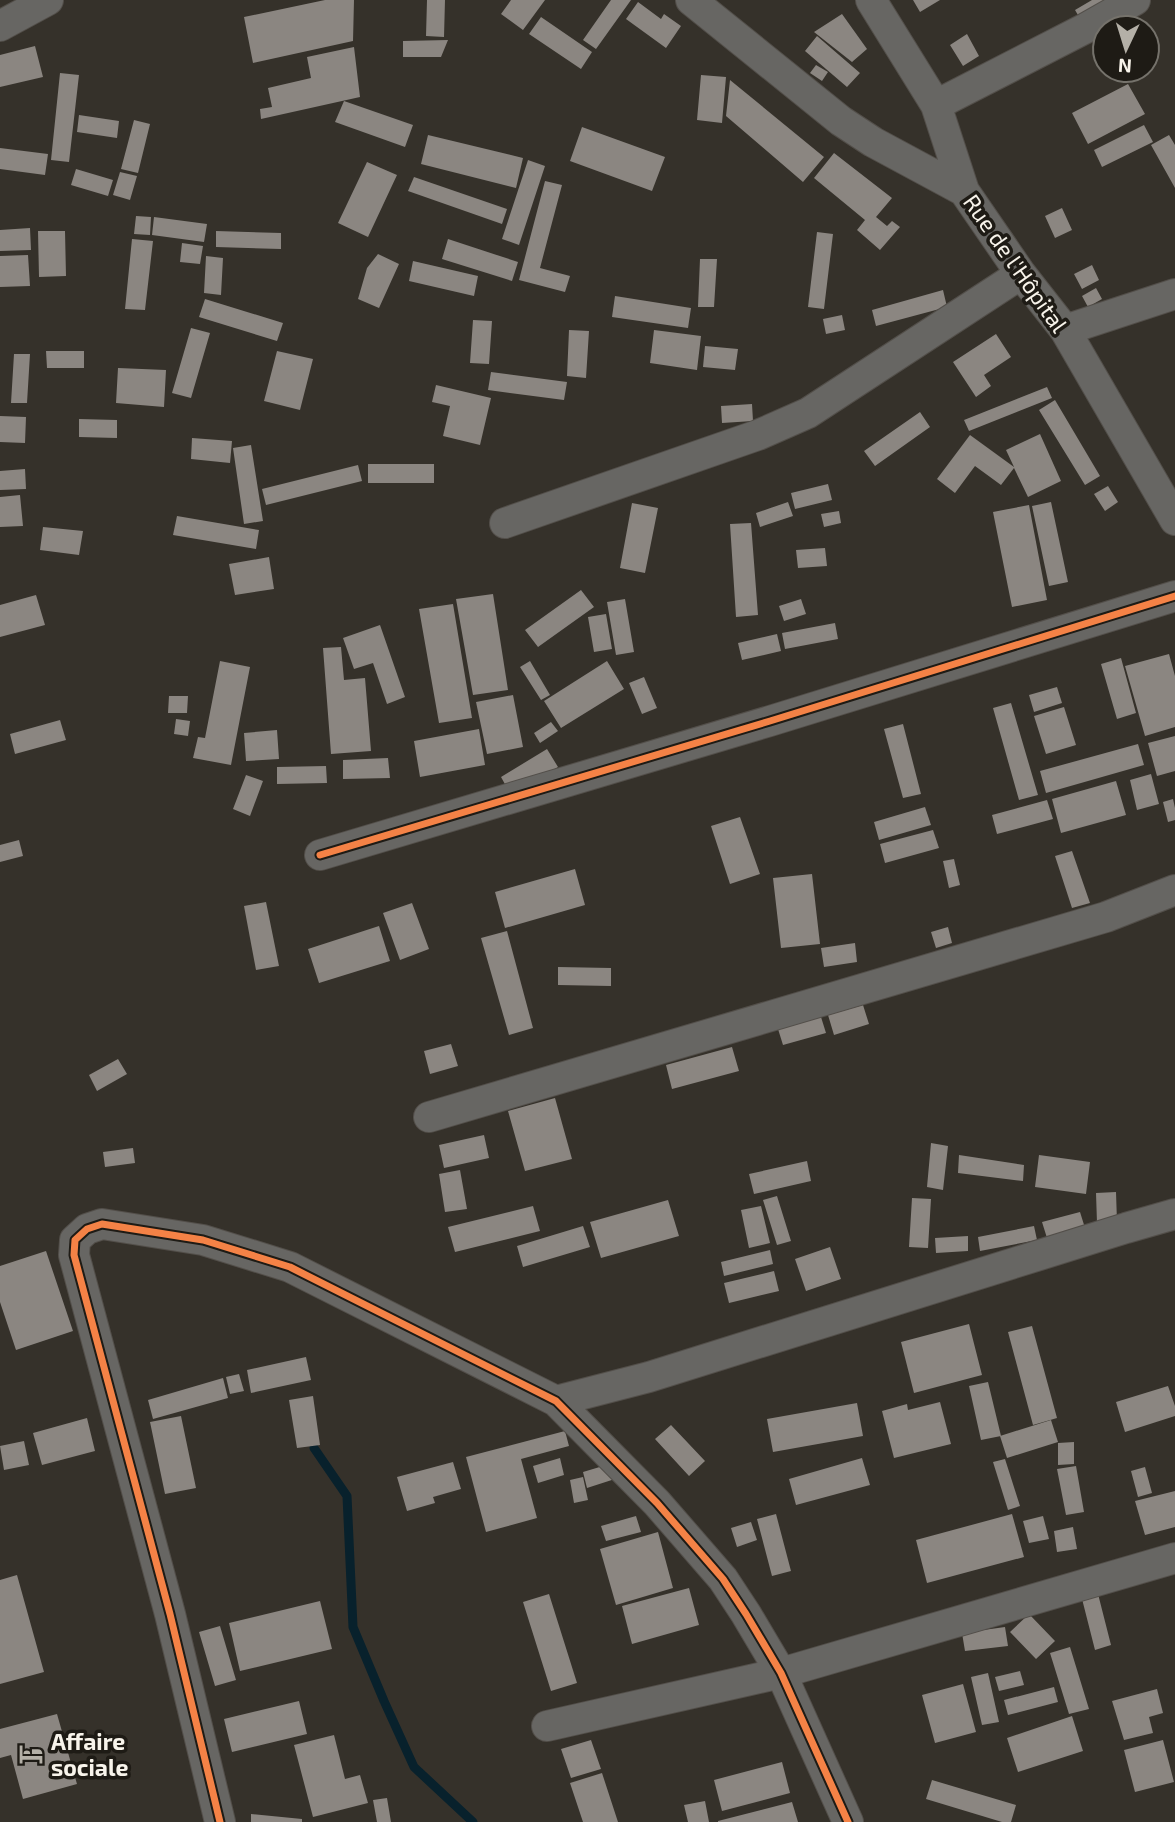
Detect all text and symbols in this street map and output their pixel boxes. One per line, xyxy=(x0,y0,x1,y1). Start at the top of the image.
north arrow xyxy=(1091,14,1161,84)
text: N xyxy=(1117,55,1132,78)
street label: Rue de l'Hôpital xyxy=(958,188,1074,338)
place label: Affaire sociale xyxy=(51,1727,128,1781)
hotel icon: Affaire sociale xyxy=(17,1740,45,1768)

